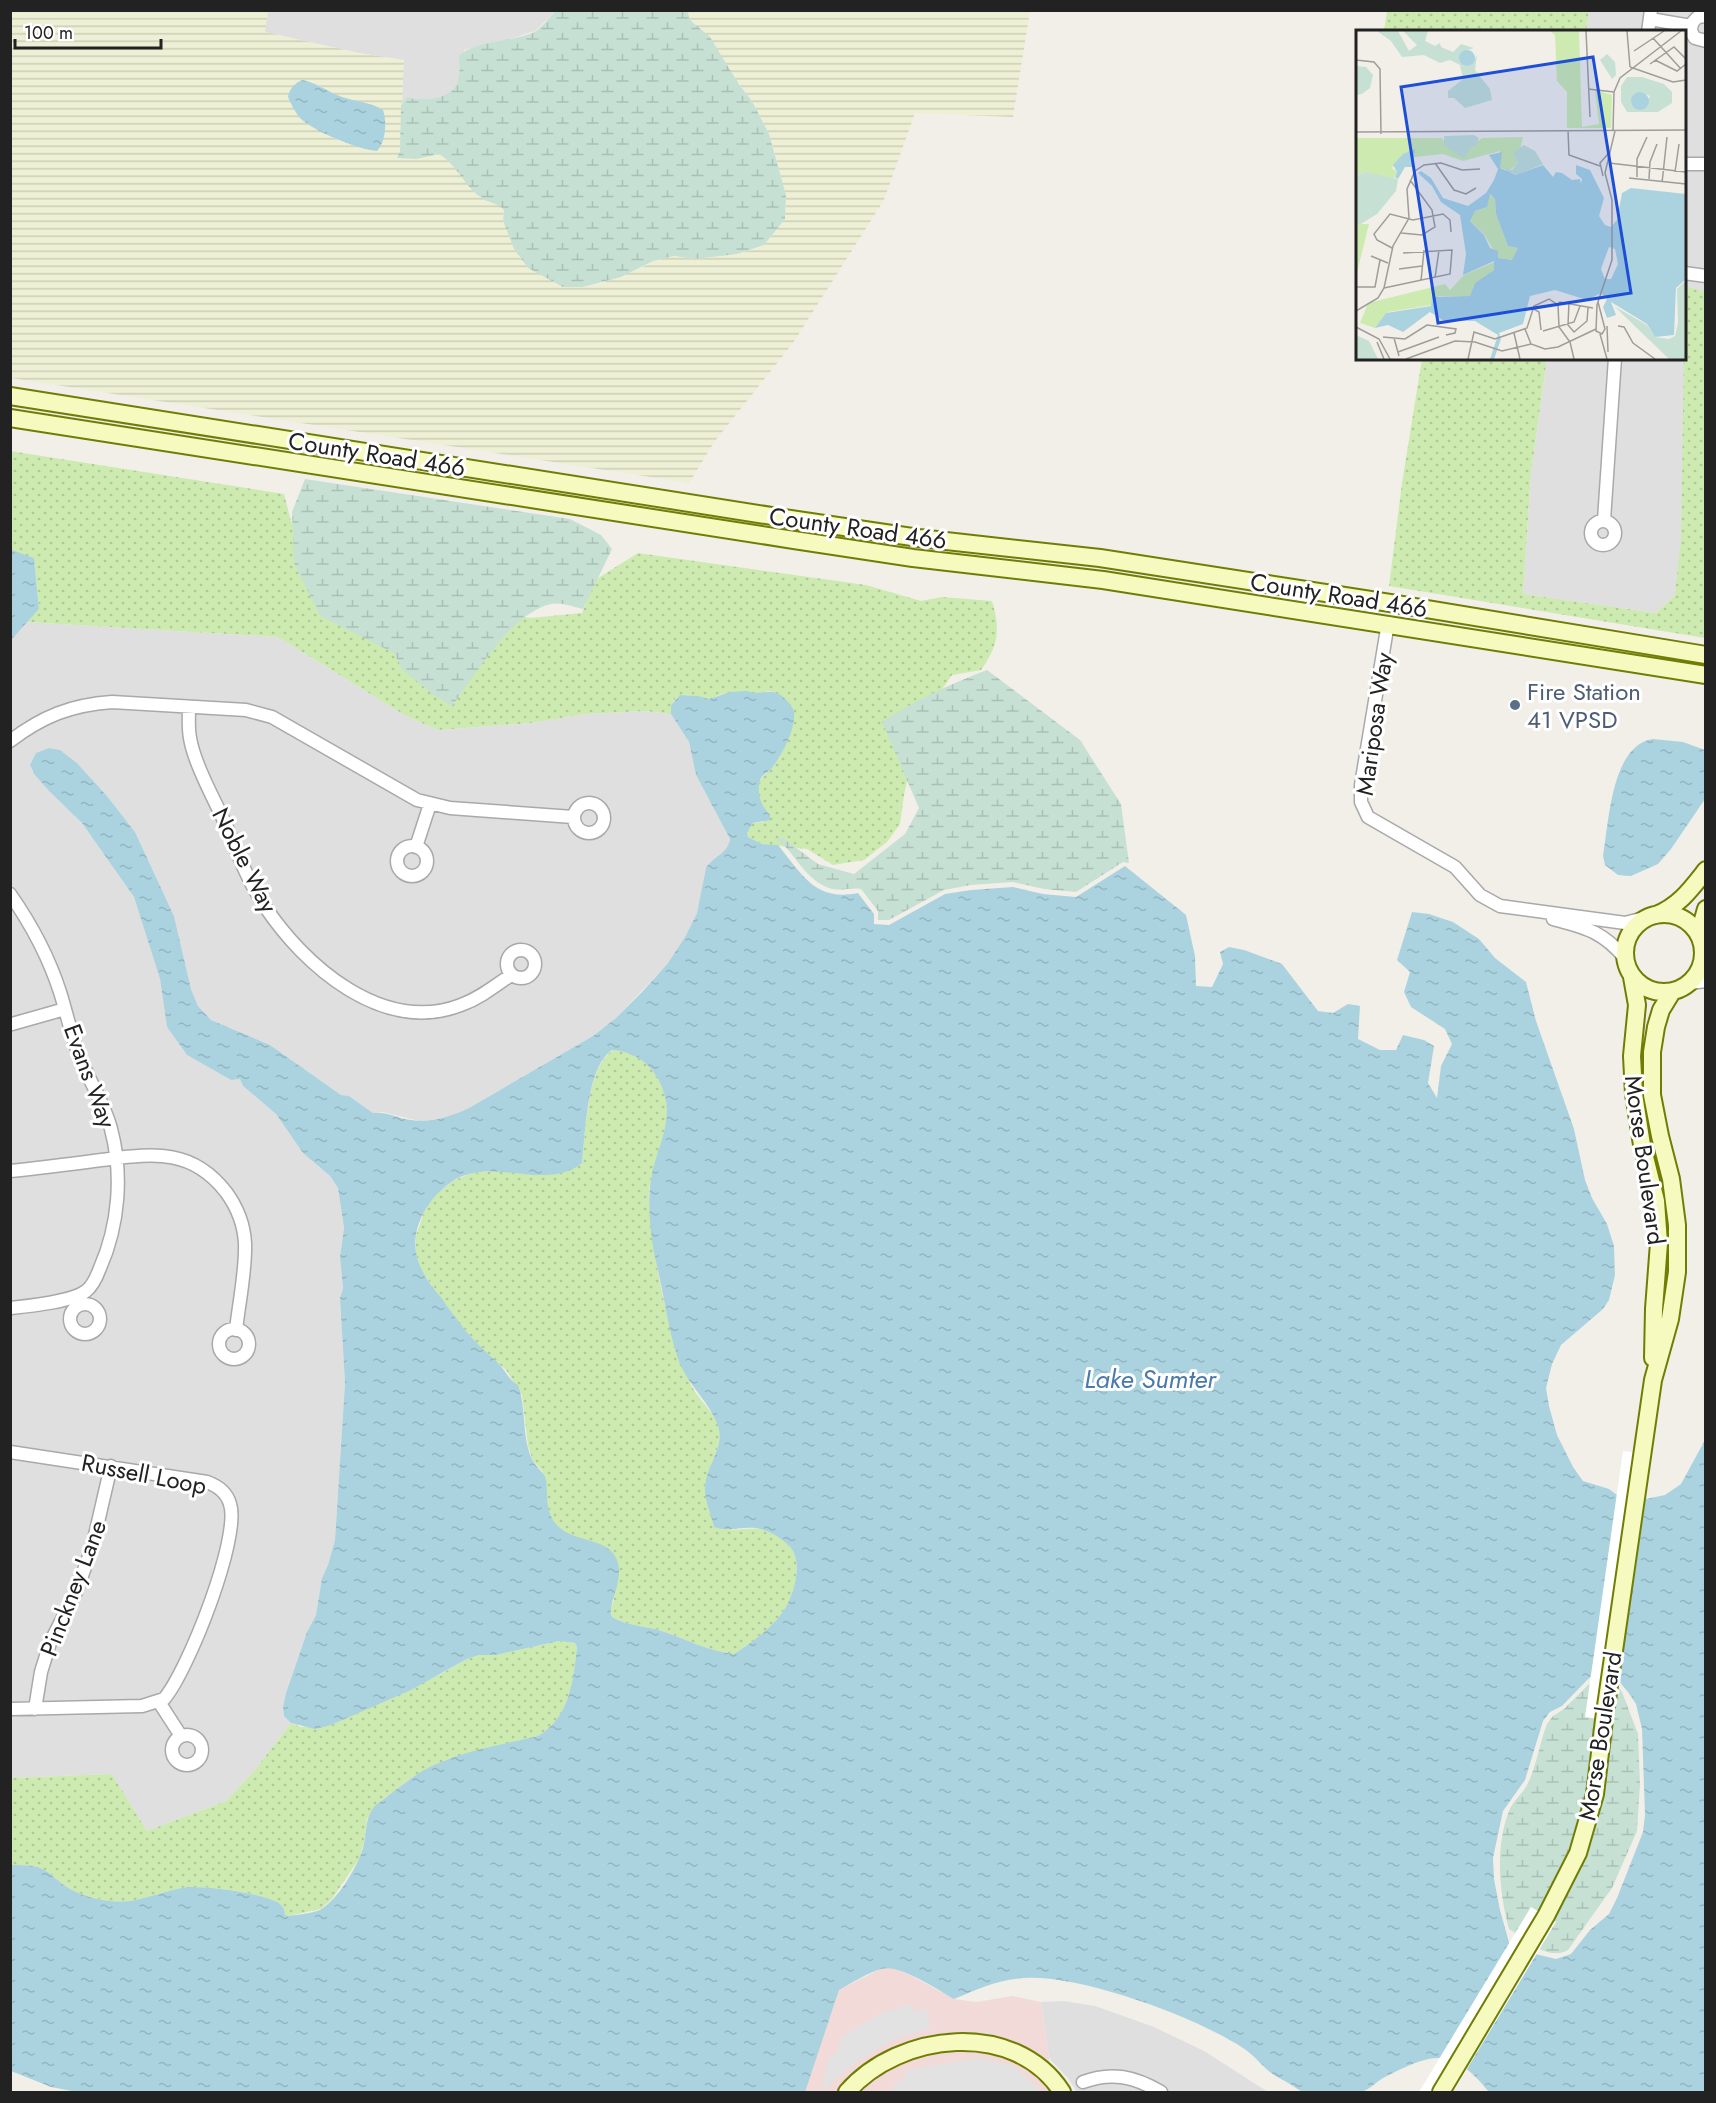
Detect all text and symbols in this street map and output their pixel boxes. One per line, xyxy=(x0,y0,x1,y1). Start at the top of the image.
scale bar xyxy=(15,12,160,50)
text: 100 m xyxy=(24,20,73,46)
inset map xyxy=(1356,30,1686,360)
street label: County Road 466 xyxy=(286,423,468,485)
street label: County Road 466 xyxy=(767,498,949,558)
street label: County Road 466 xyxy=(1248,564,1430,626)
street label: Mariposa Way xyxy=(1347,650,1401,798)
place label: Fire Station 41 VPSD xyxy=(1527,674,1641,737)
marker: Fire Station 41 VPSD xyxy=(1508,698,1522,712)
street label: Noble Way xyxy=(204,801,287,919)
street label: Evans Way xyxy=(55,1019,125,1133)
street label: Morse Boulevard xyxy=(1616,1073,1674,1247)
water label: Lake Sumter xyxy=(1084,1360,1217,1398)
street label: Russell Loop xyxy=(78,1445,210,1503)
street label: Pinckney Lane xyxy=(31,1515,115,1661)
street label: Morse Boulevard xyxy=(1569,1649,1631,1823)

